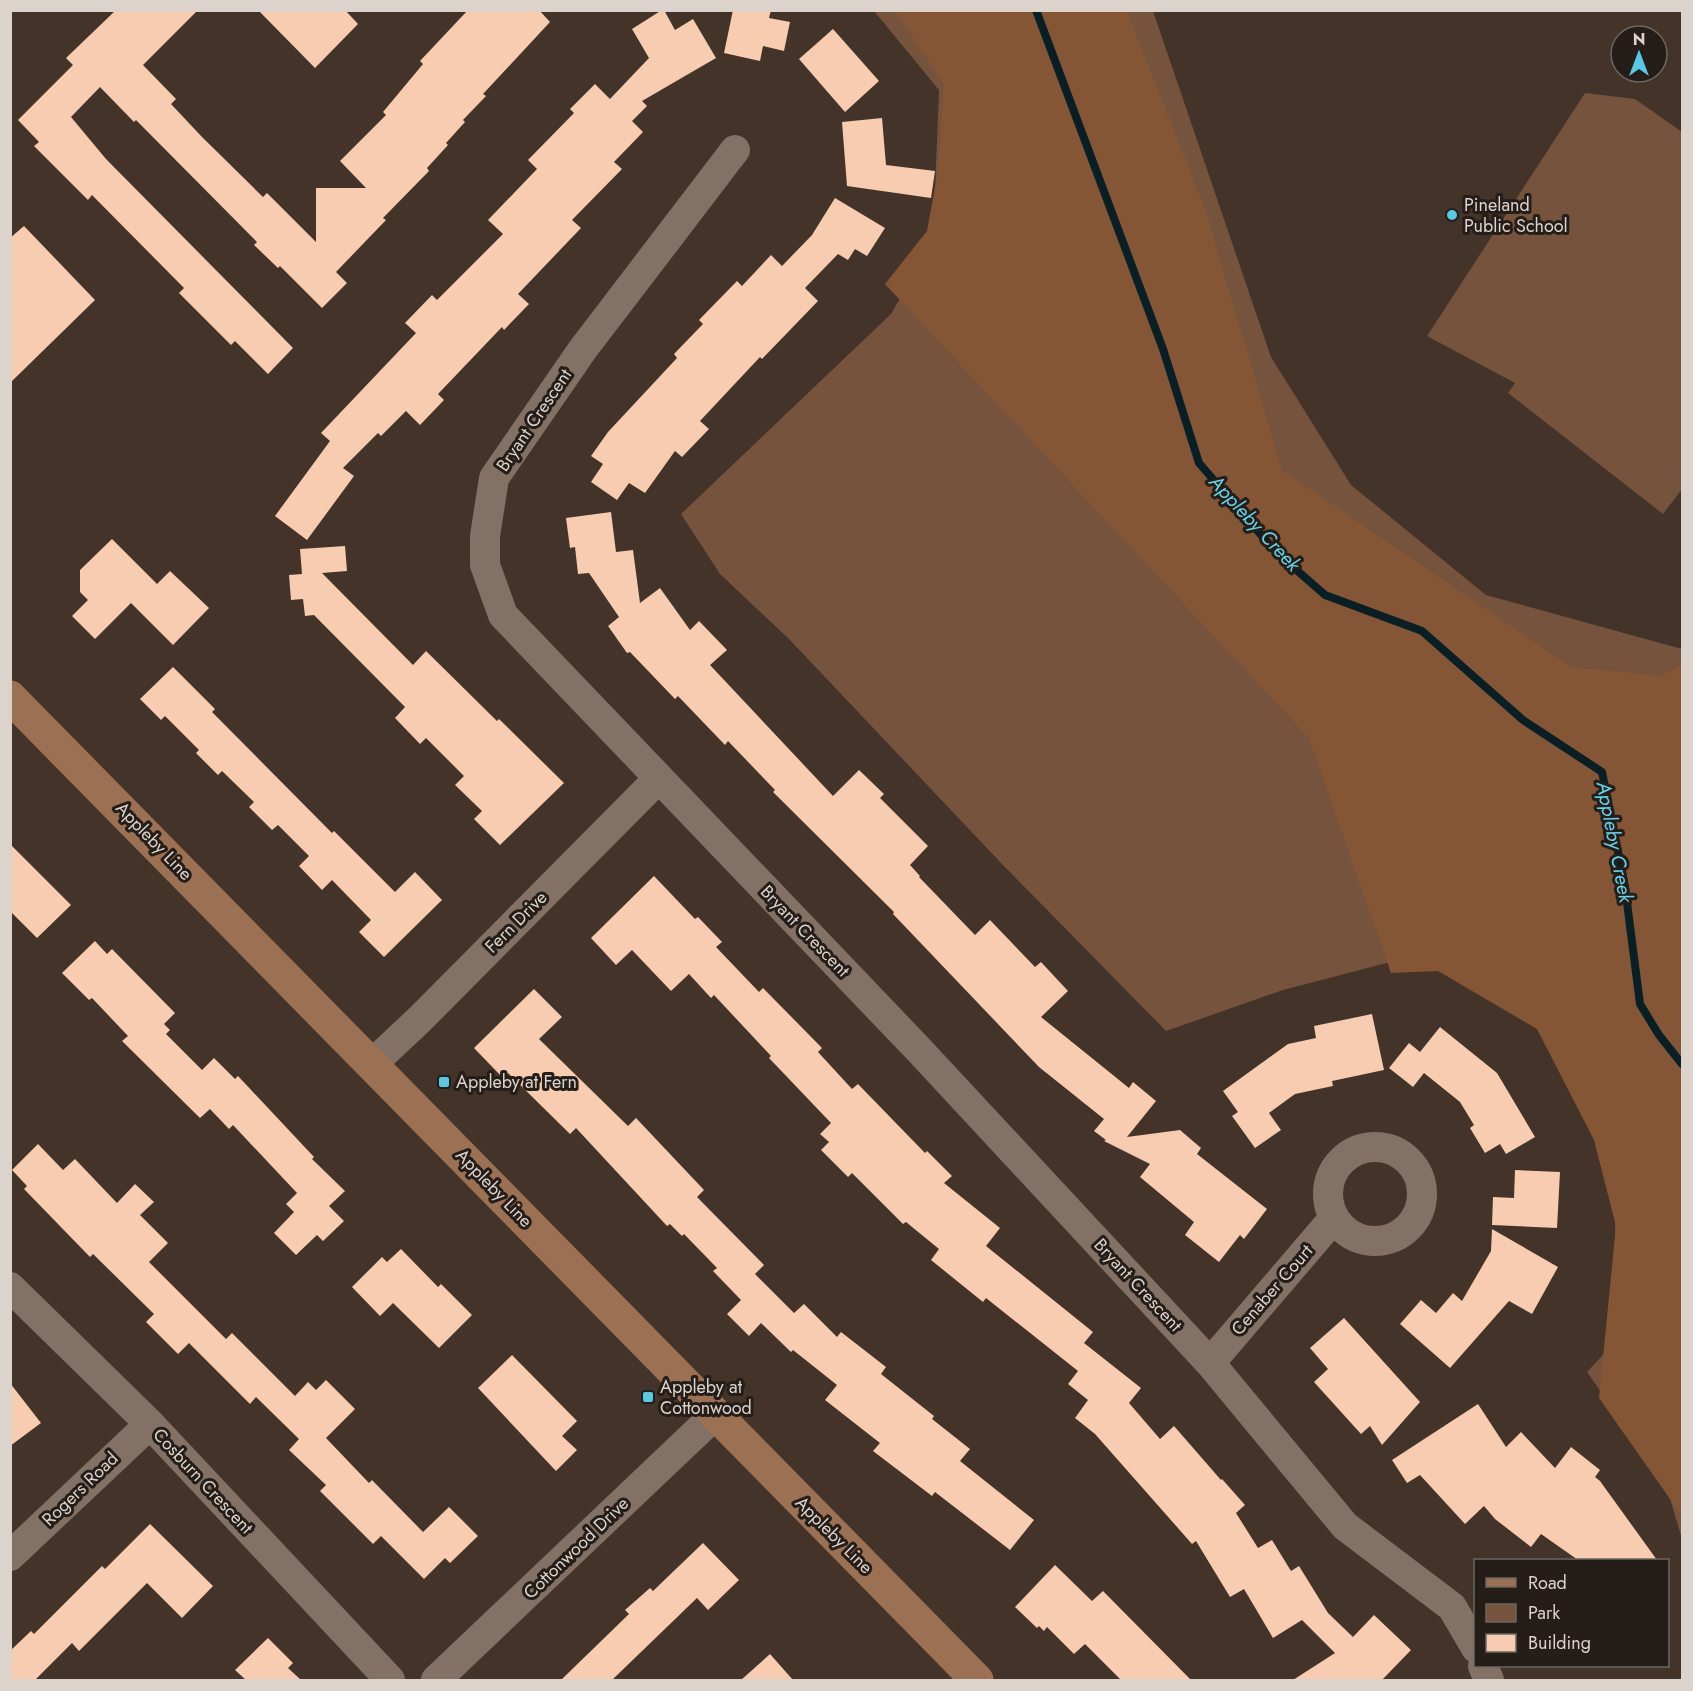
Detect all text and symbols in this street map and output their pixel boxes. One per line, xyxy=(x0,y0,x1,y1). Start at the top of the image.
north arrow xyxy=(1609,24,1669,84)
text: N xyxy=(1633,28,1645,51)
place label: Pineland Public School xyxy=(1464,192,1568,239)
marker: Pineland Public School xyxy=(1445,208,1459,222)
street label: Bryant Crescent xyxy=(490,363,578,477)
water label: Appleby Creek xyxy=(1201,468,1308,579)
water label: Appleby Creek xyxy=(1588,778,1641,907)
street label: Appleby Line xyxy=(110,796,198,886)
street label: Bryant Crescent xyxy=(754,879,856,983)
street label: Fern Drive xyxy=(479,885,553,959)
place label: Appleby at Fern xyxy=(456,1069,577,1095)
marker: Appleby at Fern xyxy=(437,1075,451,1089)
street label: Appleby Line xyxy=(450,1143,538,1233)
street label: Bryant Crescent xyxy=(1088,1233,1189,1338)
street label: Cenaber Court xyxy=(1225,1238,1319,1341)
place label: Appleby at Cottonwood xyxy=(660,1374,752,1421)
marker: Appleby at Cottonwood xyxy=(641,1390,655,1404)
street label: Cosburn Crescent xyxy=(147,1422,260,1540)
street label: Rogers Road xyxy=(36,1446,124,1532)
street label: Appleby Line xyxy=(789,1490,879,1580)
street label: Cottonwood Drive xyxy=(518,1491,634,1605)
legend xyxy=(1474,1559,1669,1667)
text: Road xyxy=(1528,1570,1567,1596)
text: Park xyxy=(1528,1600,1560,1626)
text: Building xyxy=(1528,1630,1591,1656)

